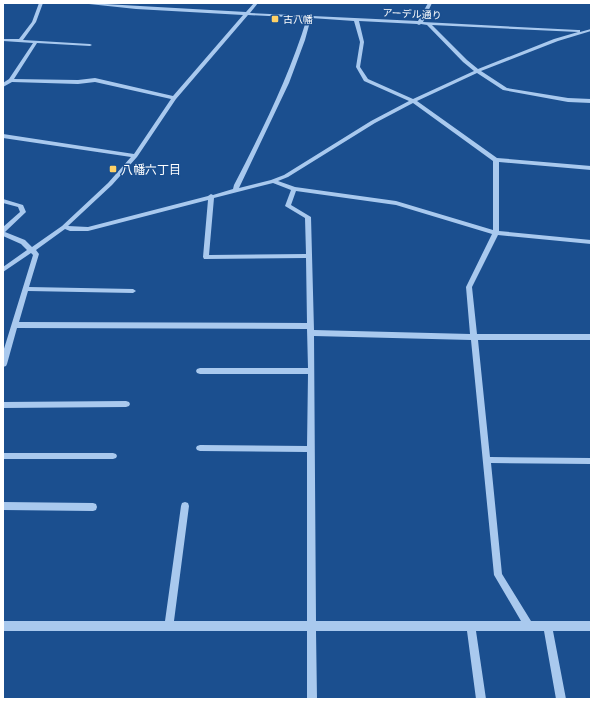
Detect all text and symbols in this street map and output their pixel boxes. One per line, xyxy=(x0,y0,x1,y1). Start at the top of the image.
street label: アーデル通り xyxy=(382,6,442,22)
place label: 古八幡 xyxy=(283,13,313,26)
marker: 古八幡 xyxy=(270,14,280,24)
place label: 八幡六丁目 xyxy=(121,162,181,177)
marker: 八幡六丁目 xyxy=(108,164,118,174)

